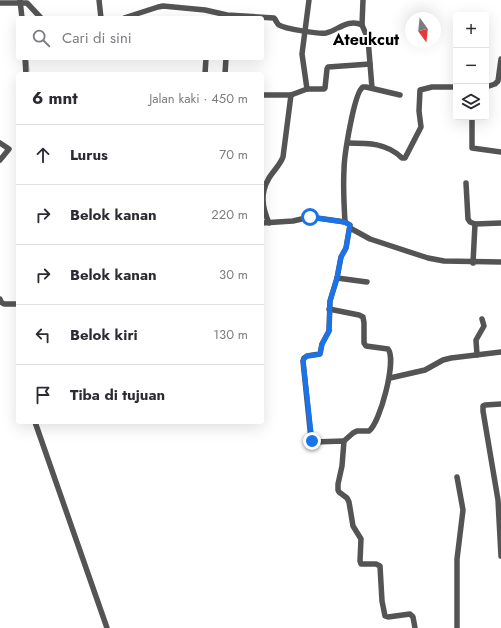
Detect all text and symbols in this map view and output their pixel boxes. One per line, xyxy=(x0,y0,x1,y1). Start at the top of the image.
north arrow xyxy=(405,12,441,48)
map controls xyxy=(453,12,489,120)
button: + xyxy=(453,12,489,48)
search box xyxy=(16,16,264,60)
icon: search xyxy=(30,27,52,49)
text: Cari di sini xyxy=(62,27,132,49)
district label: Ateukcut xyxy=(332,28,400,51)
button: − xyxy=(453,48,489,84)
button: layers xyxy=(453,84,489,120)
text: 6 mnt xyxy=(32,86,78,110)
text: Jalan kaki · 450 m xyxy=(149,89,248,108)
icon: ahead xyxy=(32,144,54,166)
text: Lurus xyxy=(70,144,108,166)
text: 70 m xyxy=(219,145,248,164)
icon: right xyxy=(32,204,54,226)
text: Belok kanan xyxy=(70,204,157,226)
text: 220 m xyxy=(211,205,248,224)
route start xyxy=(301,208,319,226)
icon: right xyxy=(32,264,54,286)
text: Belok kanan xyxy=(70,264,157,286)
text: 30 m xyxy=(219,265,248,284)
icon: left xyxy=(32,324,54,346)
text: Belok kiri xyxy=(70,324,138,346)
text: 130 m xyxy=(213,325,248,344)
icon: arrive xyxy=(32,384,54,406)
text: Tiba di tujuan xyxy=(70,384,165,406)
route end xyxy=(303,432,321,450)

